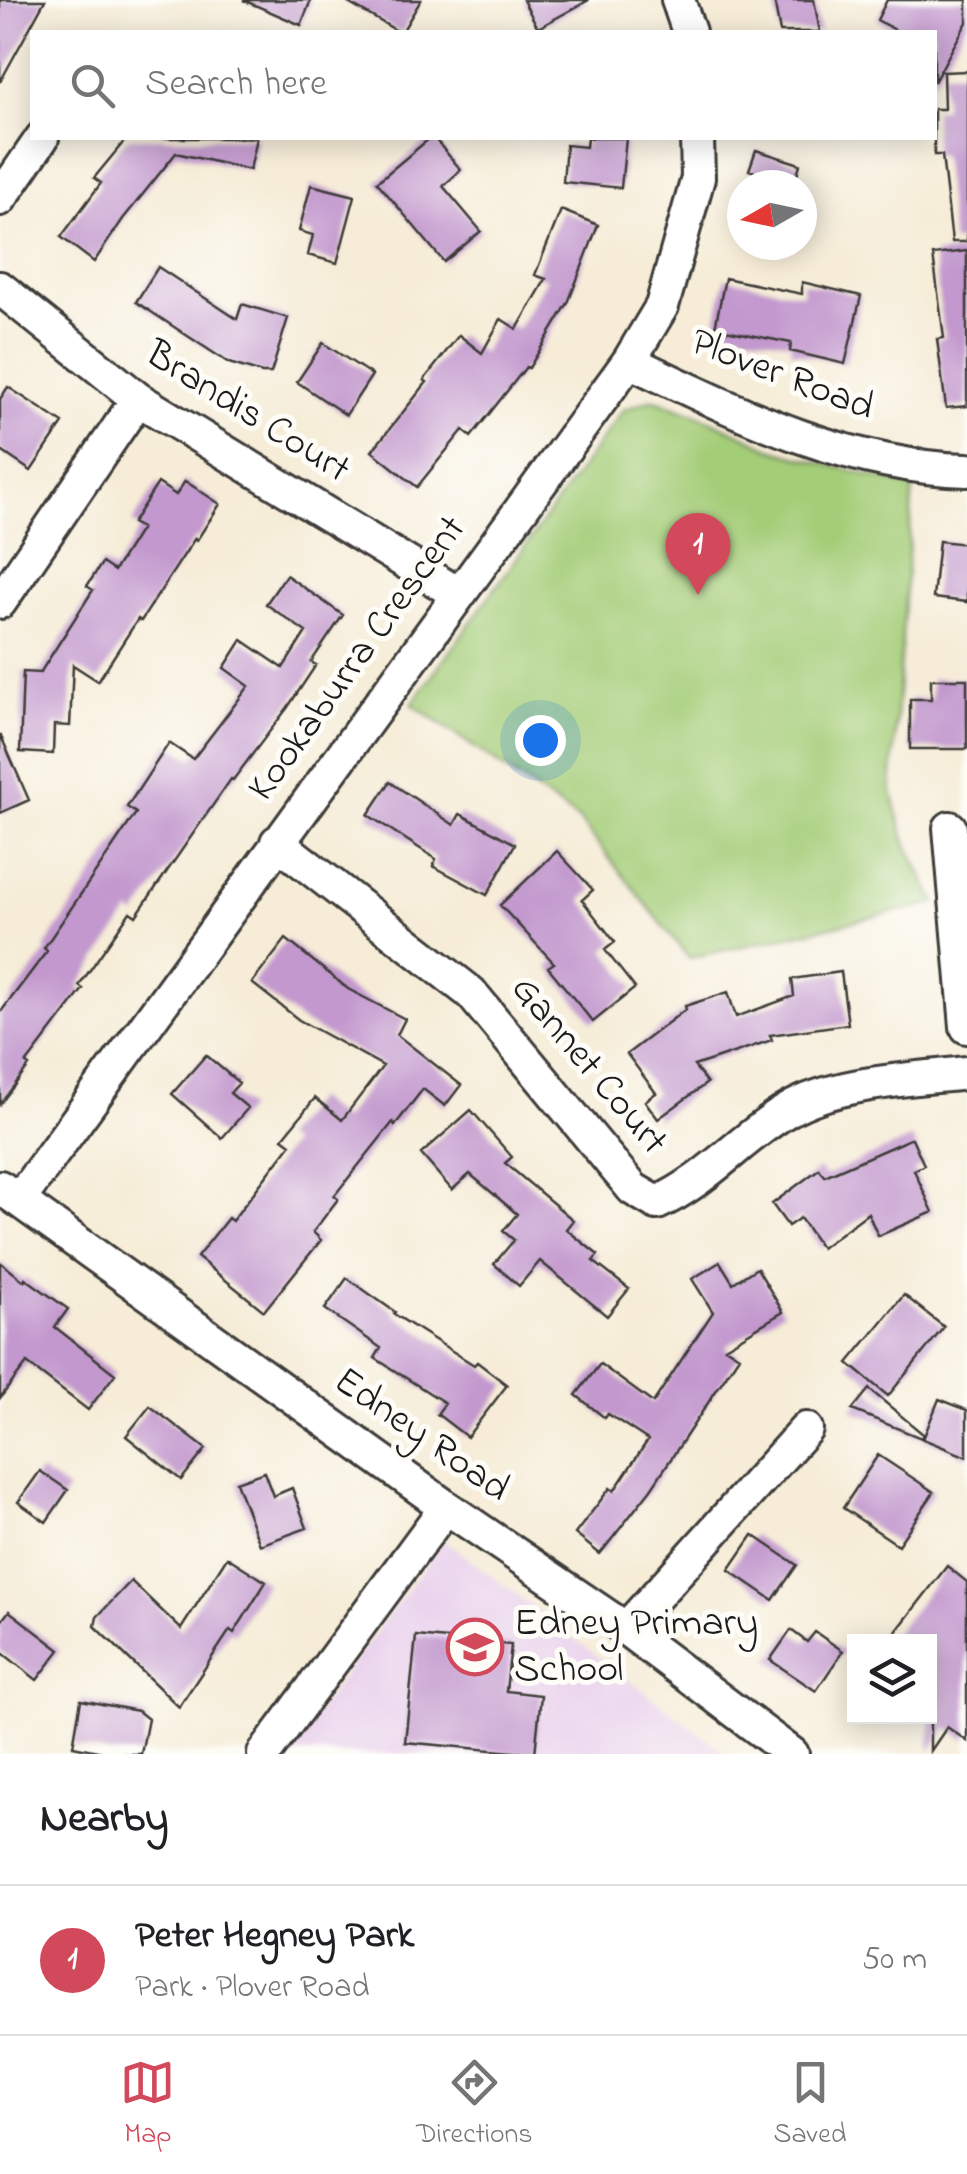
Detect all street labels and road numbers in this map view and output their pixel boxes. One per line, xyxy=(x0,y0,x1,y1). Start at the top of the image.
street label: Plover Road xyxy=(682,314,882,438)
street label: Brandis Court xyxy=(132,326,361,500)
street label: Kookaburra Crescent xyxy=(234,504,482,814)
street label: Gannet Court xyxy=(495,963,681,1169)
street label: Edney Road xyxy=(321,1353,521,1519)

